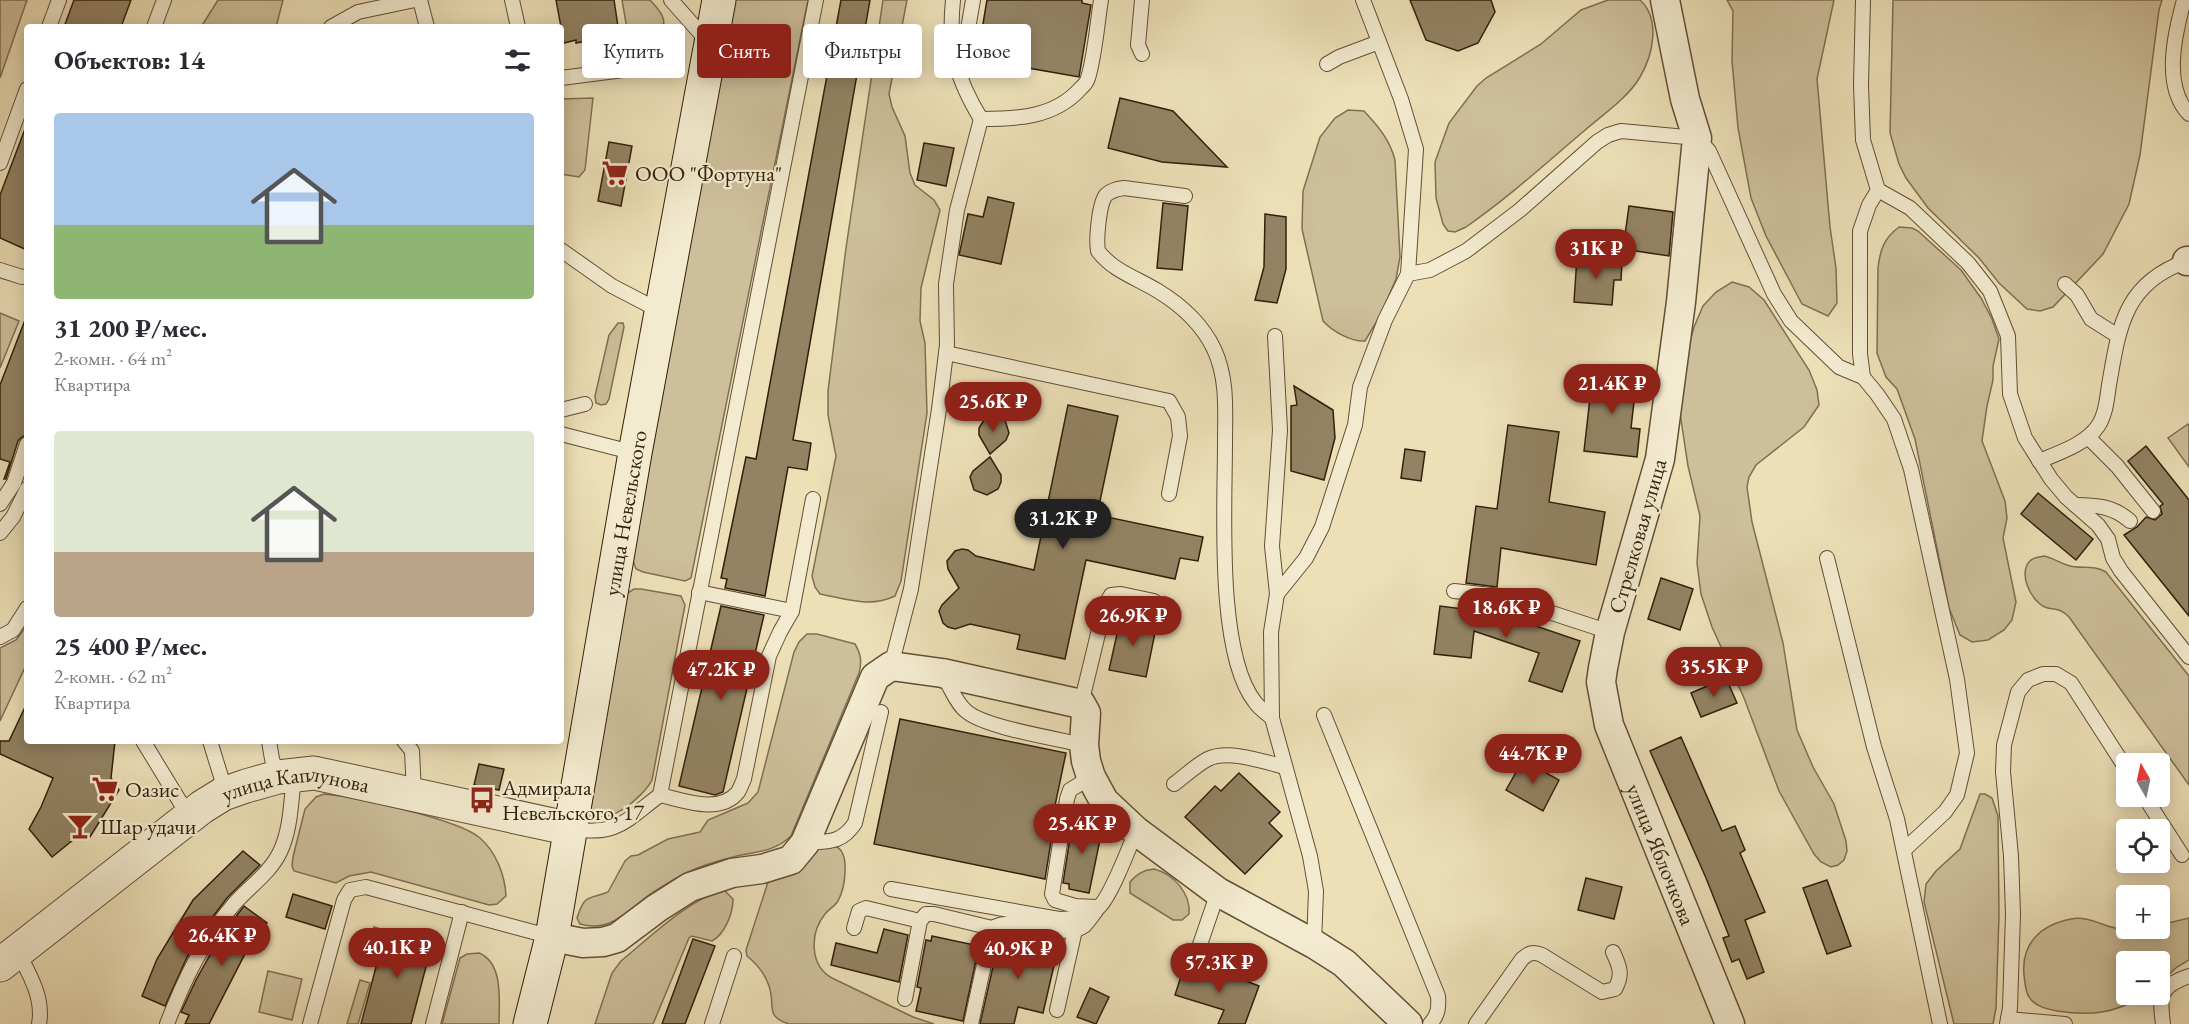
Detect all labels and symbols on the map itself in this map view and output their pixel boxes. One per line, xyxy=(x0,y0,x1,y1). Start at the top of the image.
supermarket icon: ООО "Фортуна" xyxy=(600,158,630,188)
place label: ООО "Фортуна" xyxy=(635,159,782,188)
pin: 31K ₽ xyxy=(1554,229,1638,280)
pin: 21.4K ₽ xyxy=(1557,364,1667,415)
pin: 25.6K ₽ xyxy=(938,382,1048,433)
street label: улица Невельского xyxy=(597,428,654,598)
street label: Стрелковая улица xyxy=(1602,455,1674,617)
pin: 31.2K ₽ xyxy=(1008,499,1118,550)
pin: 18.6K ₽ xyxy=(1451,588,1561,639)
pin: 26.9K ₽ xyxy=(1078,596,1188,647)
pin: 35.5K ₽ xyxy=(1659,647,1769,698)
pin: 47.2K ₽ xyxy=(666,650,776,701)
pin: 44.7K ₽ xyxy=(1478,734,1588,785)
north arrow xyxy=(2116,753,2170,807)
street label: улица Каплунова xyxy=(218,758,372,808)
place label: Адмирала Невельского, 17 xyxy=(501,773,645,827)
supermarket icon: Оазис xyxy=(90,774,120,804)
place label: Оазис xyxy=(125,775,179,804)
street label: улица Яблочкова xyxy=(1619,779,1703,930)
bus stop icon: Адмирала Невельского, 17 xyxy=(467,785,497,815)
pin: 25.4K ₽ xyxy=(1027,804,1137,855)
bar icon: Шар удачи xyxy=(65,811,95,841)
place label: Шар удачи xyxy=(100,812,197,841)
pin: 26.4K ₽ xyxy=(167,916,277,967)
pin: 40.1K ₽ xyxy=(342,928,452,979)
pin: 40.9K ₽ xyxy=(963,929,1073,980)
pin: 57.3K ₽ xyxy=(1164,943,1274,994)

